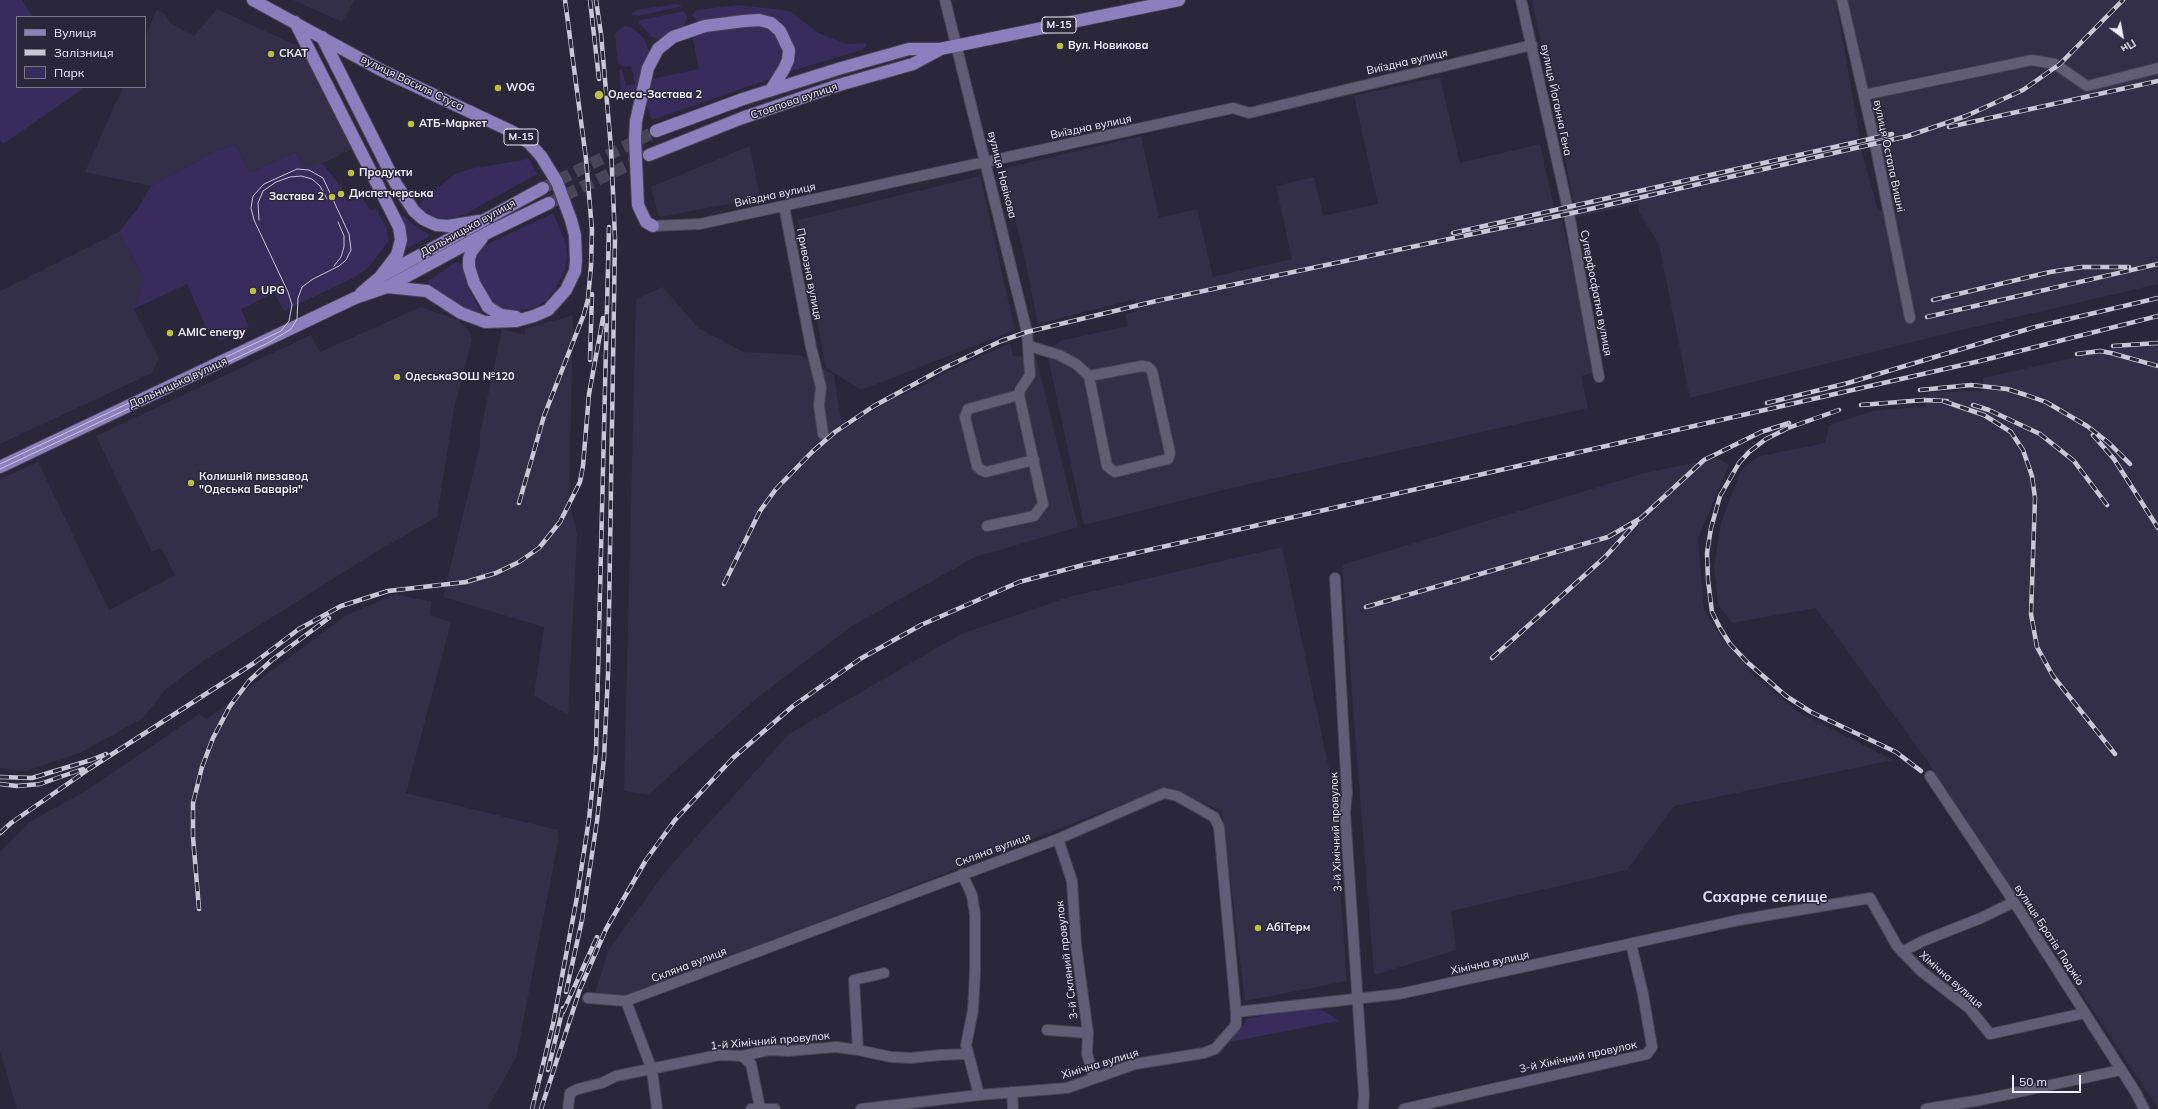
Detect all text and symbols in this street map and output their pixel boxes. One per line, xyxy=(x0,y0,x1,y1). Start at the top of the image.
legend xyxy=(16,16,146,88)
north arrow xyxy=(2102,16,2142,56)
road number: М-15 xyxy=(1042,17,1076,33)
text: Вулиця xyxy=(54,25,96,40)
text: Пн xyxy=(2118,36,2139,56)
place label: Вул. Новикова xyxy=(1068,39,1148,53)
marker: Вул. Новикова xyxy=(1055,41,1065,51)
street label: вулиця Йоганна Гена xyxy=(1538,43,1574,157)
text: Залізниця xyxy=(54,45,114,60)
street label: Виїздна вулиця xyxy=(1365,46,1449,78)
place label: СКАТ xyxy=(279,47,308,61)
marker: СКАТ xyxy=(266,49,276,59)
street label: вулиця Василя Стуса xyxy=(358,52,466,114)
text: Парк xyxy=(54,65,84,80)
street label: Стовпова вулиця xyxy=(749,80,839,122)
place label: WOG xyxy=(506,81,535,95)
marker: WOG xyxy=(493,83,503,93)
place label: Одеса-Застава 2 xyxy=(608,88,702,102)
marker: Одеса-Застава 2 xyxy=(593,89,605,101)
street label: вулиця Остапа Вишні xyxy=(1871,99,1907,213)
street label: Виїздна вулиця xyxy=(1049,112,1133,142)
place label: АТБ-Маркет xyxy=(419,117,487,131)
marker: АТБ-Маркет xyxy=(406,119,416,129)
road number: М-15 xyxy=(504,129,538,145)
street label: вулиця Новікова xyxy=(985,130,1019,220)
place label: Продукти xyxy=(359,166,413,180)
marker: Продукти xyxy=(346,168,356,178)
street label: Виїздна вулиця xyxy=(733,180,817,210)
place label: Диспетчерська xyxy=(349,187,434,201)
marker: Диспетчерська xyxy=(336,189,346,199)
place label: Застава 2 xyxy=(269,190,324,204)
marker: Застава 2 xyxy=(327,192,337,202)
street label: Дальницька вулиця xyxy=(418,196,518,260)
street label: Привозна вулиця xyxy=(794,227,824,321)
street label: Суперфосфатна вулиця xyxy=(1577,229,1615,357)
place label: UPG xyxy=(261,284,285,298)
marker: UPG xyxy=(248,286,258,296)
place label: AMIC energy xyxy=(178,326,245,340)
marker: AMIC energy xyxy=(165,328,175,338)
street label: Дальницька вулиця xyxy=(127,354,229,412)
place label: ОдеськаЗОШ №120 xyxy=(405,370,515,384)
marker: ОдеськаЗОШ №120 xyxy=(392,372,402,382)
place label: Колишній пивзавод "Одеська Баварія" xyxy=(199,470,308,496)
marker: Колишній пивзавод "Одеська Баварія" xyxy=(186,478,196,488)
street label: 3-й Хімічний провулок xyxy=(1327,772,1345,892)
street label: Скляна вулиця xyxy=(953,830,1033,870)
street label: вулиця Братів Поджіо xyxy=(2011,882,2087,988)
district label: Сахарне селище xyxy=(1702,888,1828,906)
street label: 3-й Скляний провулок xyxy=(1053,900,1081,1020)
place label: АбіТерм xyxy=(1266,921,1311,935)
marker: АбіТерм xyxy=(1253,923,1263,933)
street label: Скляна вулиця xyxy=(649,945,729,985)
street label: Хімічна вулиця xyxy=(1450,948,1530,978)
street label: Хімічна вулиця xyxy=(1917,949,1985,1011)
street label: 1-й Хімічний провулок xyxy=(710,1029,830,1053)
street label: 3-й Хімічний провулок xyxy=(1518,1038,1638,1076)
street label: Хімічна вулиця xyxy=(1060,1046,1140,1082)
scale bar xyxy=(2014,1067,2083,1093)
text: 50 m xyxy=(2019,1074,2047,1089)

